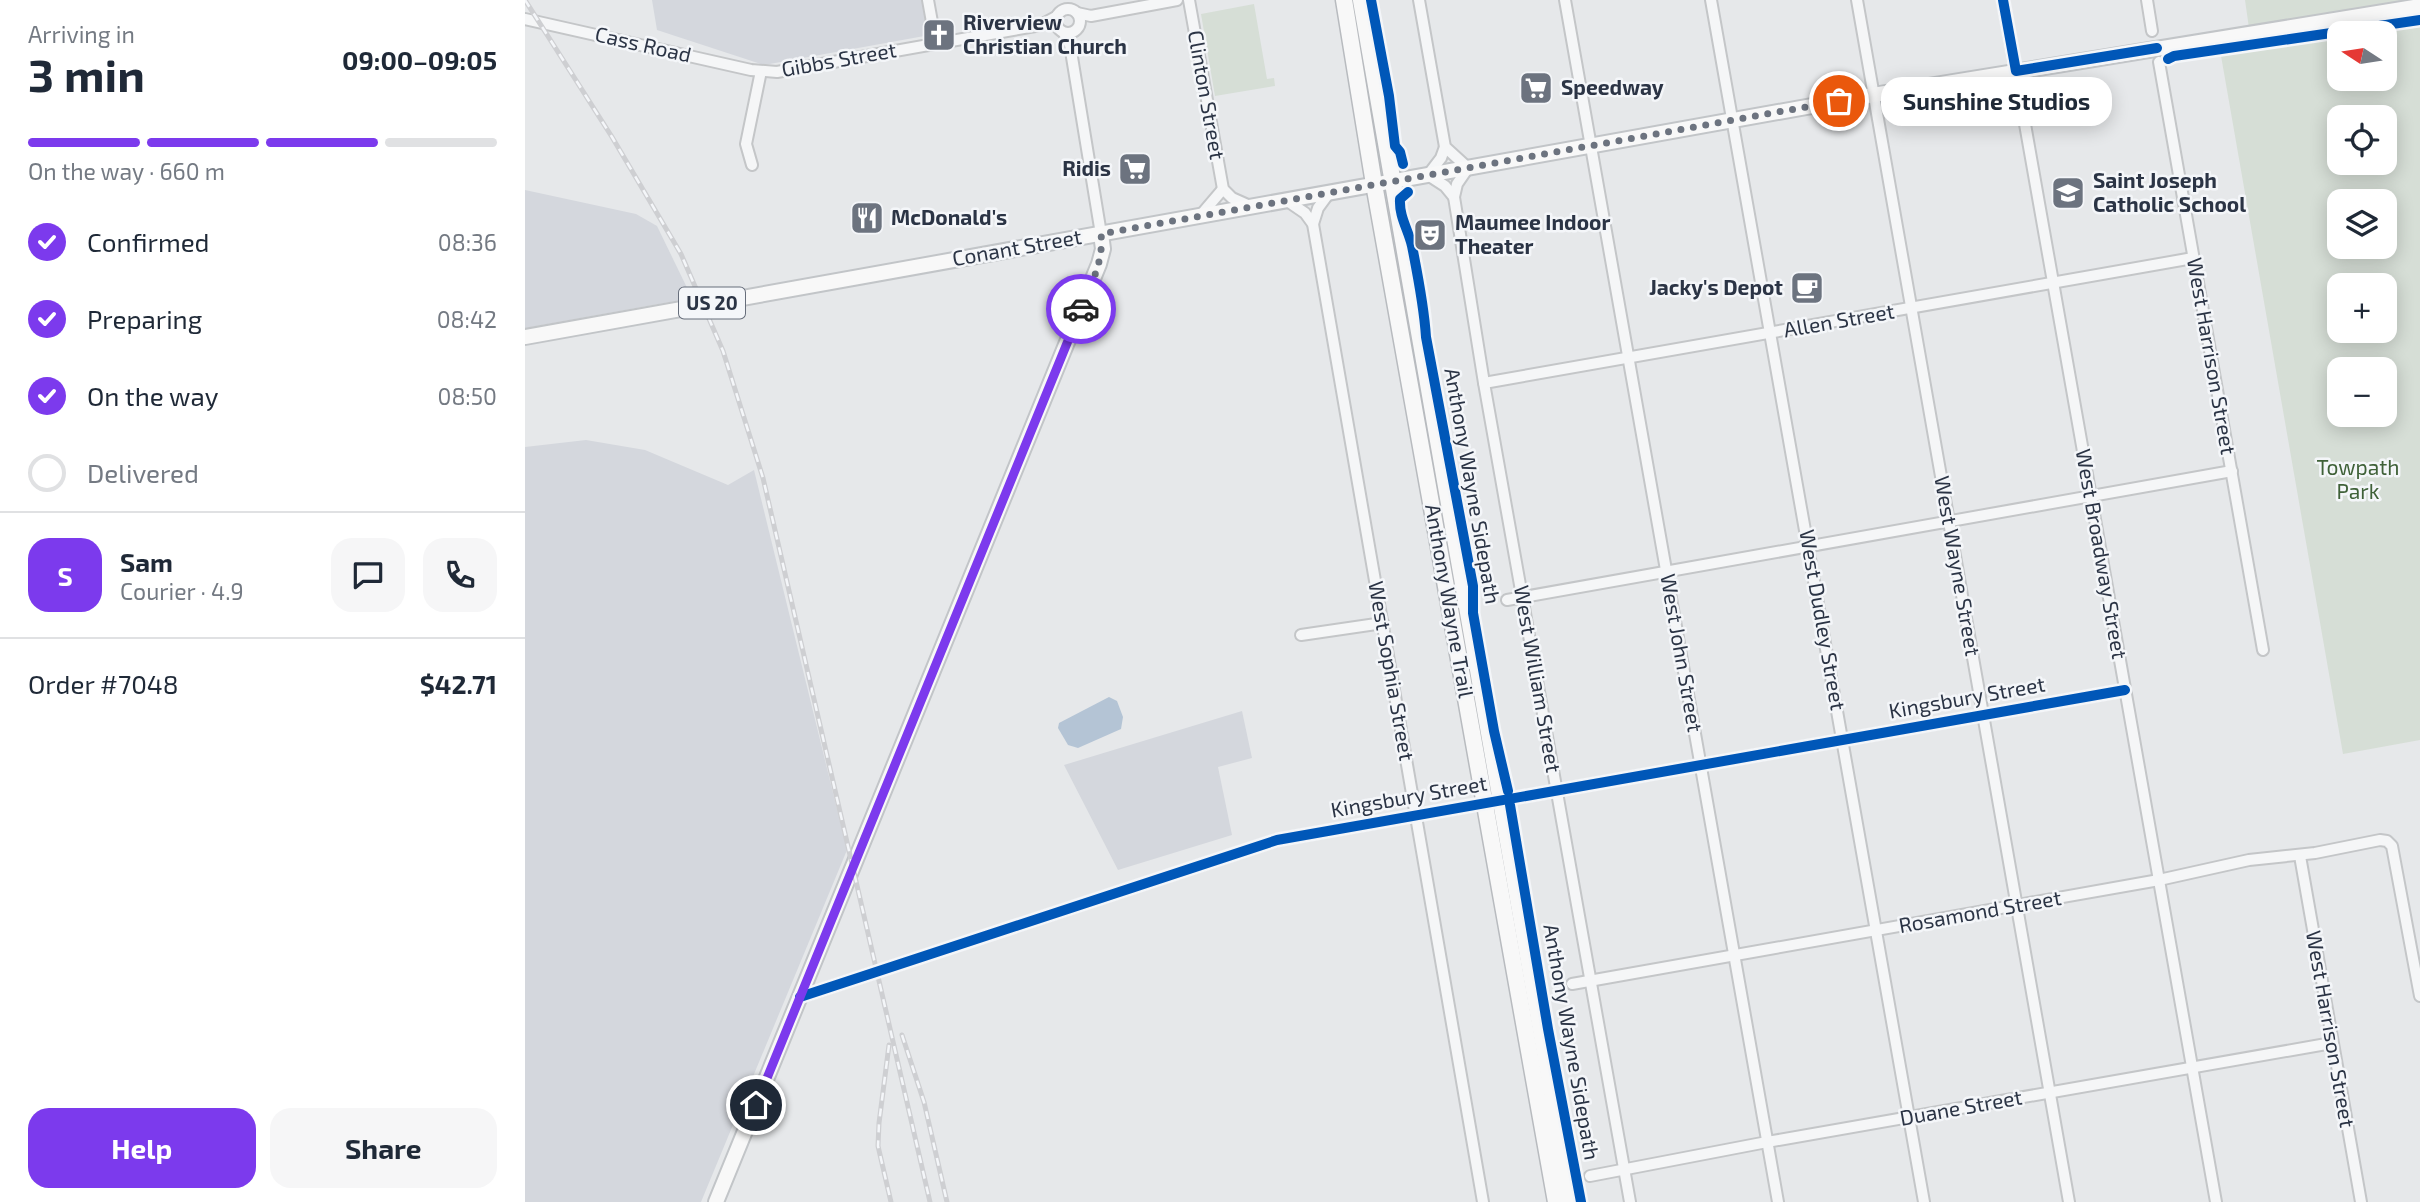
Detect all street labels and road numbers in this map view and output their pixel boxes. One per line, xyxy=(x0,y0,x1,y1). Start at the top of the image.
street label: Cass Road xyxy=(593,20,694,67)
street label: Clinton Street xyxy=(1184,28,1231,161)
street label: Gibbs Street xyxy=(779,36,898,81)
street label: Conant Street xyxy=(950,223,1083,270)
street label: West Harrison Street xyxy=(2183,255,2242,456)
road number: US 20 xyxy=(679,288,745,318)
street label: Allen Street xyxy=(1781,297,1896,342)
street label: Anthony Wayne Sidepath xyxy=(1440,366,1507,606)
street label: West Broadway Street xyxy=(2072,447,2133,661)
street label: West Wayne Street xyxy=(1930,474,1987,658)
street label: Anthony Wayne Trail xyxy=(1421,502,1480,700)
street label: West Dudley Street xyxy=(1795,527,1852,712)
street label: West John Street xyxy=(1656,572,1709,734)
street label: West Sophia Street xyxy=(1364,579,1421,763)
street label: West William Street xyxy=(1510,583,1567,774)
street label: Kingsbury Street xyxy=(1887,670,2047,723)
street label: Kingsbury Street xyxy=(1329,769,1489,822)
street label: Rosamond Street xyxy=(1897,884,2063,937)
street label: Anthony Wayne Sidepath xyxy=(1539,922,1606,1162)
street label: West Harrison Street xyxy=(2302,928,2361,1129)
street label: Duane Street xyxy=(1898,1083,2024,1130)

